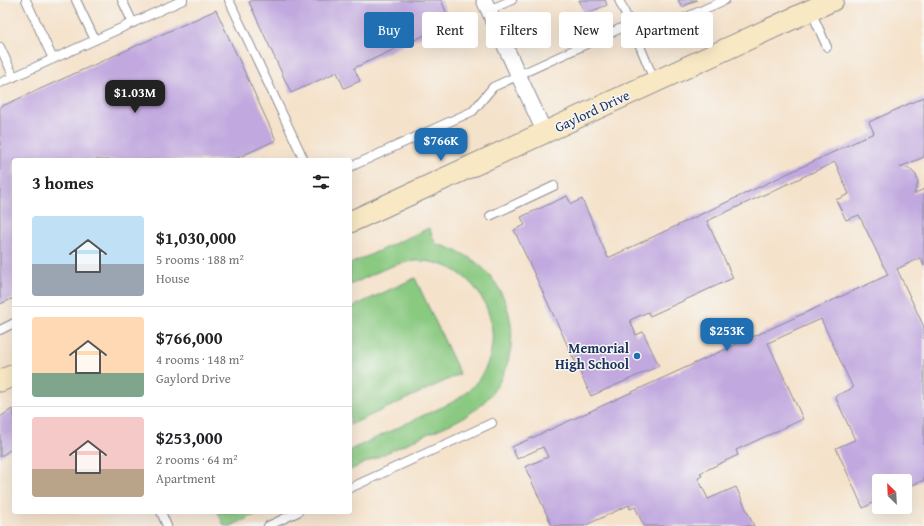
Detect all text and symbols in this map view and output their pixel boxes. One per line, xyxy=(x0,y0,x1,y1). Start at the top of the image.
chip: Buy xyxy=(364,12,414,48)
chip: Rent xyxy=(422,12,478,48)
chip: Filters xyxy=(486,12,551,48)
chip: New xyxy=(559,12,613,48)
chip: Apartment xyxy=(621,12,713,48)
pin: $1.03M xyxy=(102,80,168,114)
text: $1.03M xyxy=(114,83,156,102)
street label: Gaylord Drive xyxy=(551,85,633,137)
pin: $766K xyxy=(413,128,469,162)
text: $766K xyxy=(423,131,459,150)
text: 3 homes xyxy=(32,170,94,195)
icon: filters xyxy=(310,171,332,193)
text: $1,030,000 xyxy=(156,225,236,250)
icon: home xyxy=(64,232,112,280)
text: 5 rooms · 188 m² xyxy=(156,250,244,269)
text: House xyxy=(156,269,190,288)
pin: $253K xyxy=(699,318,755,352)
text: $253K xyxy=(709,321,745,340)
text: $766,000 xyxy=(156,325,222,350)
icon: home xyxy=(64,333,112,381)
place label: Memorial High School xyxy=(555,338,630,374)
text: 4 rooms · 148 m² xyxy=(156,350,244,369)
marker: Memorial High School xyxy=(632,351,642,361)
text: Gaylord Drive xyxy=(156,369,231,388)
text: $253,000 xyxy=(156,425,222,450)
icon: home xyxy=(64,433,112,481)
text: 2 rooms · 64 m² xyxy=(156,450,238,469)
text: Apartment xyxy=(156,469,216,488)
north arrow xyxy=(872,474,912,514)
map controls xyxy=(872,474,912,514)

